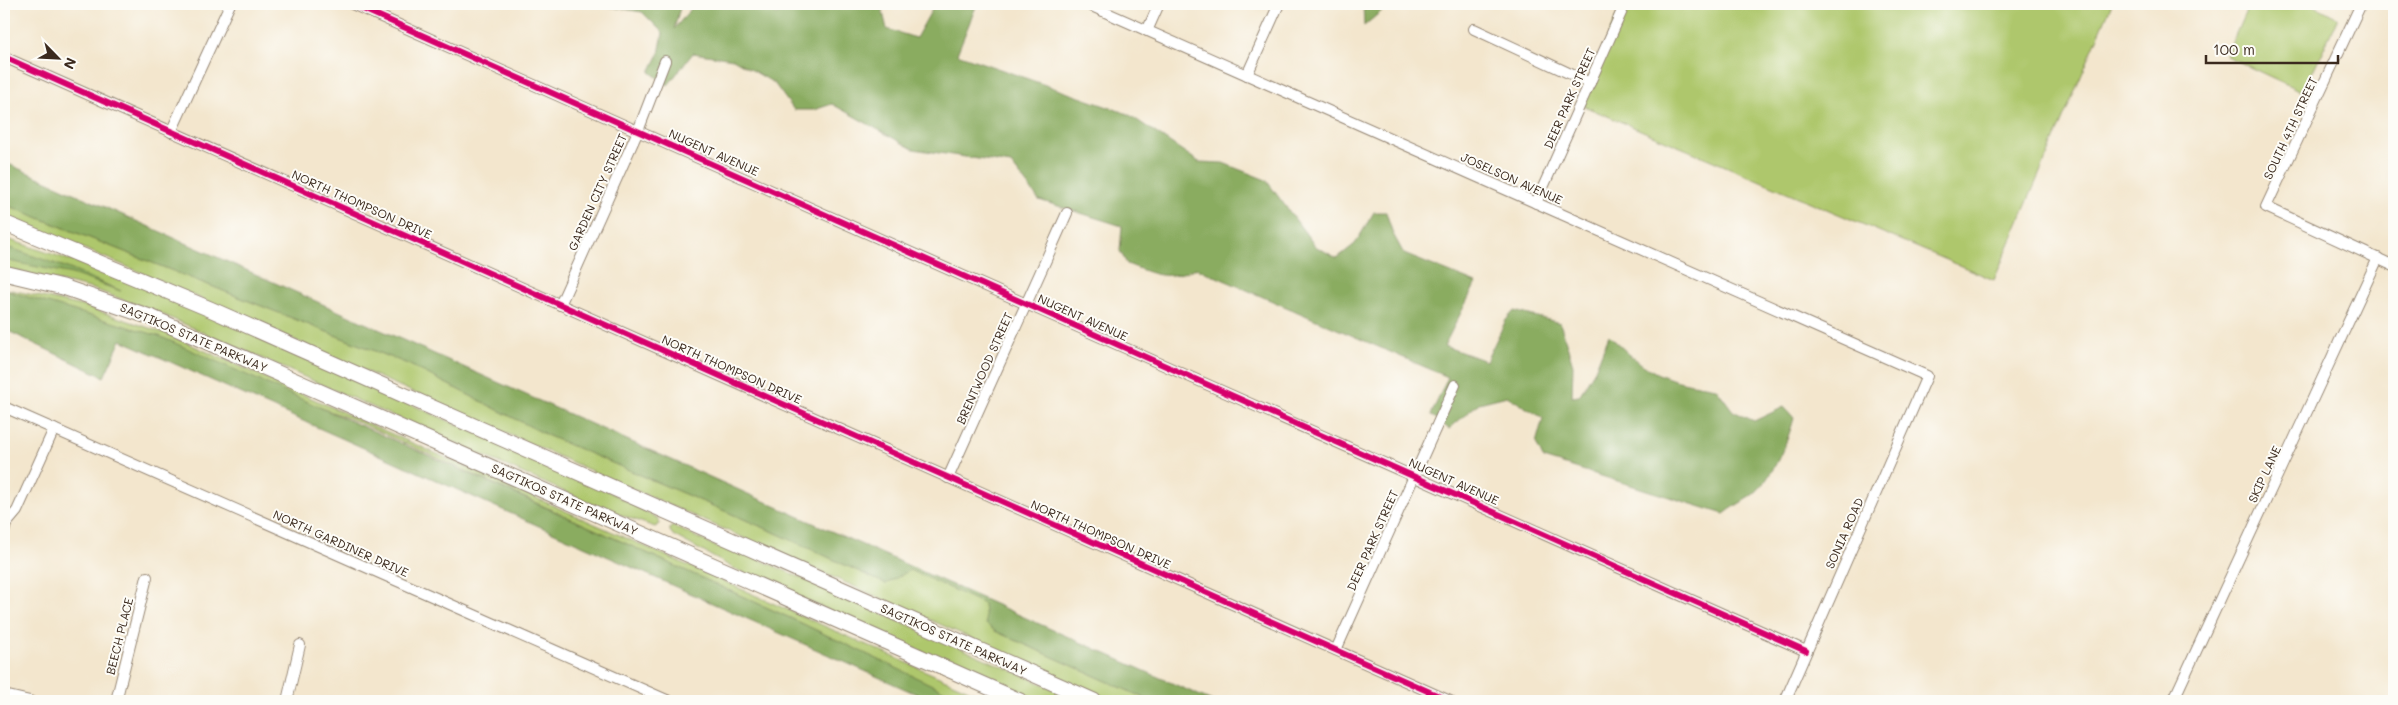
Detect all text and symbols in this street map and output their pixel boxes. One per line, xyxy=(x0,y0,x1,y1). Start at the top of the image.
north arrow xyxy=(32,32,82,82)
scale bar xyxy=(2206,32,2338,64)
text: 100 m xyxy=(2213,39,2255,59)
street label: DEER PARK STREET xyxy=(1540,45,1599,151)
text: N xyxy=(59,55,81,72)
street label: SOUTH 4TH STREET xyxy=(2259,74,2321,182)
street label: NUGENT AVENUE xyxy=(667,125,762,179)
street label: GARDEN CITY STREET xyxy=(564,131,630,253)
street label: JOSELSON AVENUE xyxy=(1459,148,1566,208)
street label: NORTH THOMPSON DRIVE xyxy=(290,166,435,242)
street label: NUGENT AVENUE xyxy=(1036,290,1131,344)
street label: SAGTIKOS STATE PARKWAY xyxy=(118,299,270,375)
street label: BRENTWOOD STREET xyxy=(952,309,1016,426)
street label: NORTH THOMPSON DRIVE xyxy=(660,331,805,407)
street label: SKIP LANE xyxy=(2244,443,2284,505)
street label: NUGENT AVENUE xyxy=(1407,454,1502,508)
street label: SAGTIKOS STATE PARKWAY xyxy=(489,459,641,539)
street label: DEER PARK STREET xyxy=(1343,487,1402,593)
street label: SONIA ROAD xyxy=(1821,495,1867,571)
street label: NORTH THOMPSON DRIVE xyxy=(1029,496,1174,572)
street label: NORTH GARDINER DRIVE xyxy=(271,506,411,580)
street label: BEECH PLACE xyxy=(102,596,136,676)
street label: SAGTIKOS STATE PARKWAY xyxy=(878,599,1030,679)

